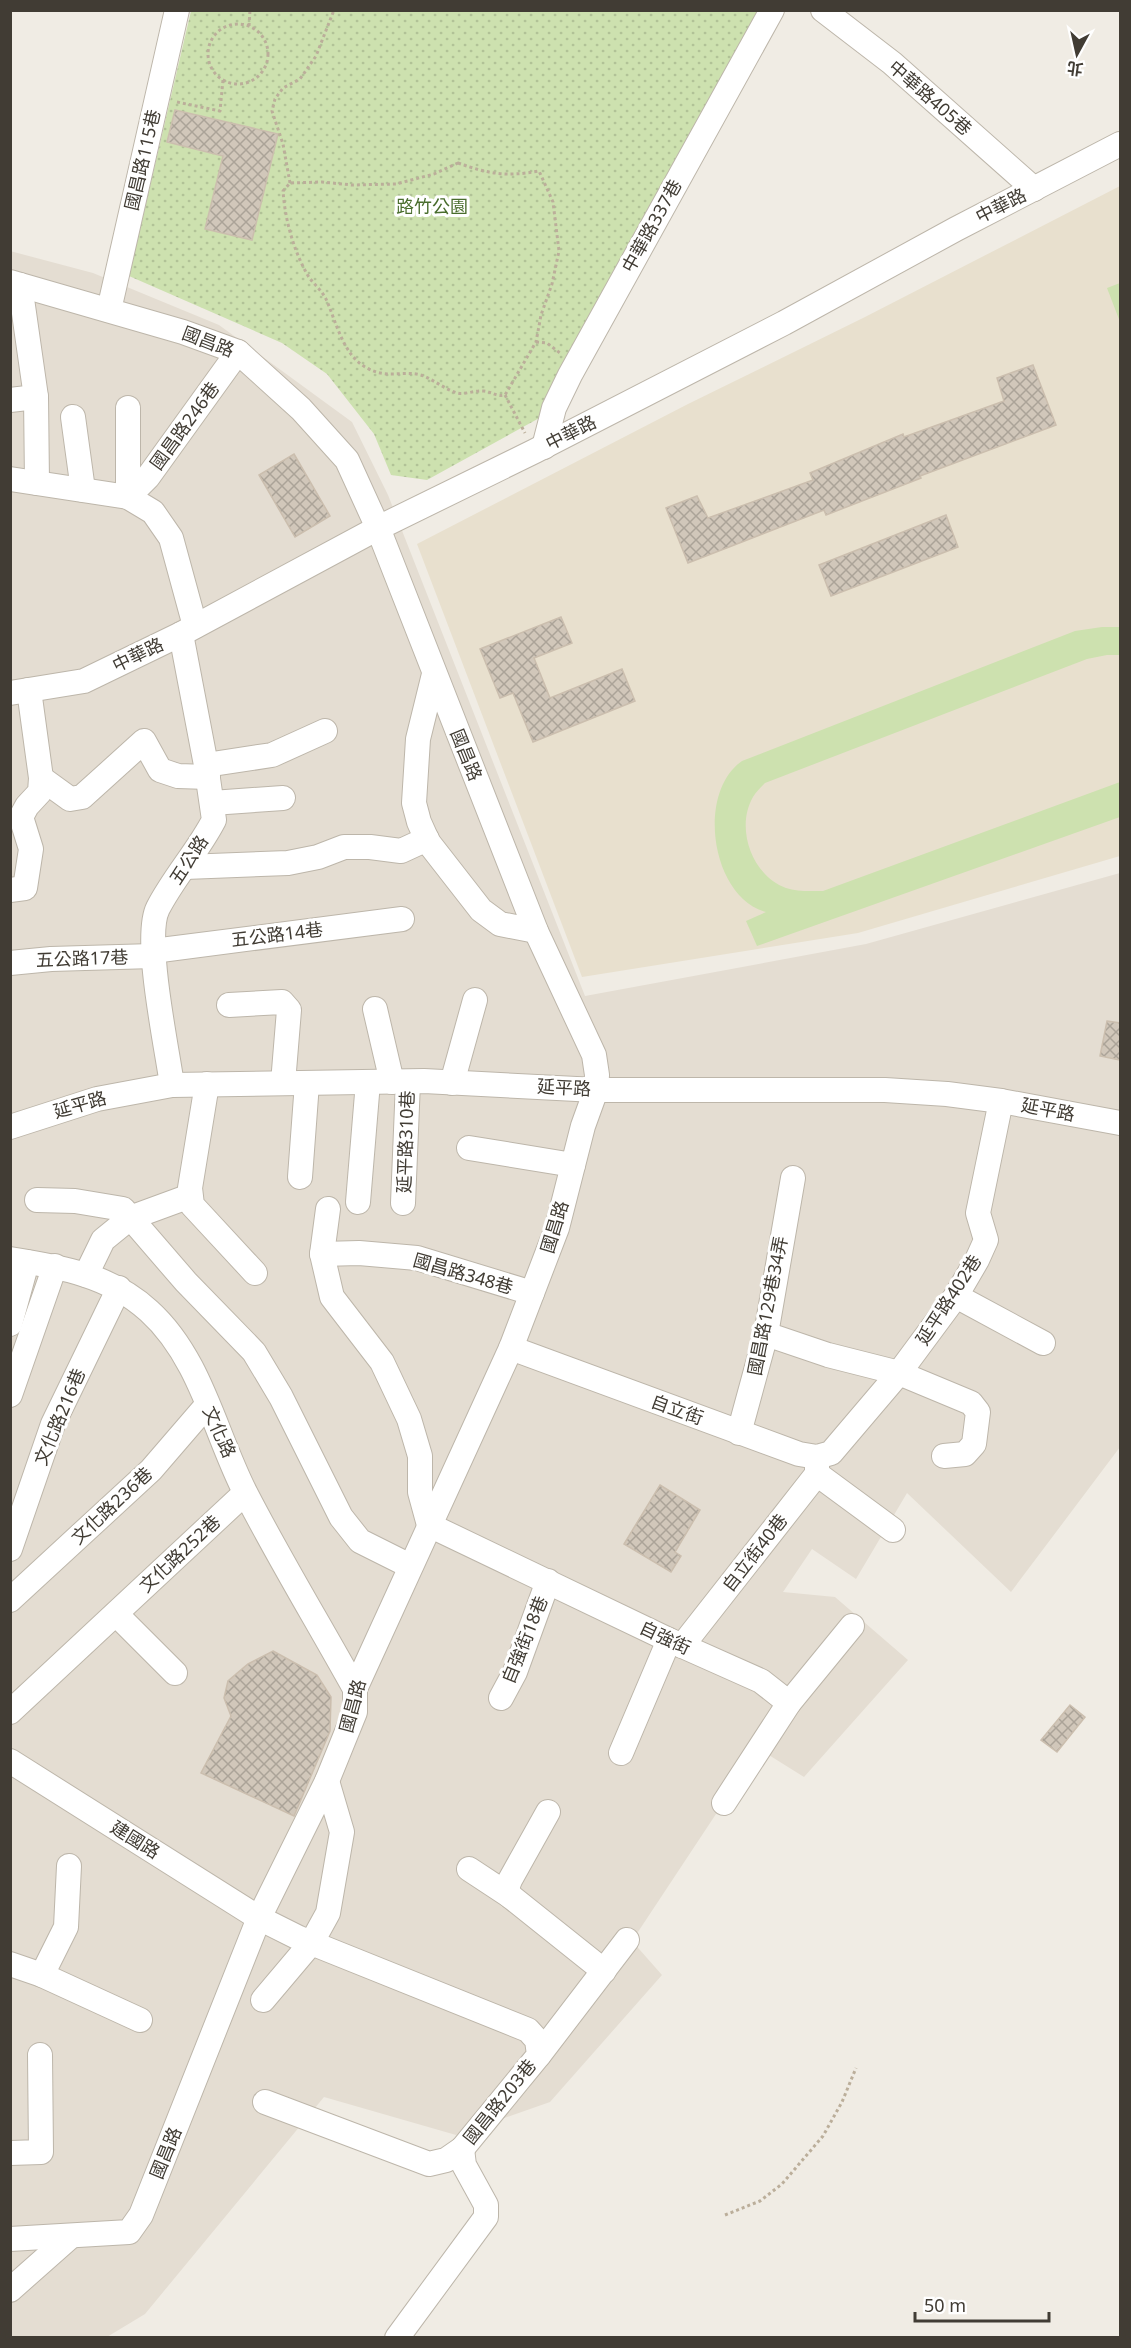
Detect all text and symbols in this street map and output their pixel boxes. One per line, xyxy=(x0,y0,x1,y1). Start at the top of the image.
north arrow xyxy=(1047,24,1107,84)
street label: 中華路405巷 xyxy=(884,54,977,140)
text: 北 xyxy=(1065,57,1084,81)
street label: 國昌路115巷 xyxy=(119,107,165,213)
street label: 中華路337巷 xyxy=(616,175,687,276)
street label: 中華路 xyxy=(971,182,1030,228)
park label: 路竹公園 xyxy=(396,194,468,218)
street label: 國昌路 xyxy=(179,320,238,362)
street label: 國昌路246巷 xyxy=(144,377,224,474)
street label: 中華路 xyxy=(541,409,600,455)
street label: 中華路 xyxy=(108,631,167,677)
street label: 國昌路 xyxy=(446,725,488,784)
street label: 五公路 xyxy=(163,830,213,889)
street label: 五公路14巷 xyxy=(229,916,324,952)
street label: 五公路17巷 xyxy=(35,944,129,972)
street label: 延平路 xyxy=(536,1074,592,1100)
street label: 延平路 xyxy=(50,1085,109,1123)
street label: 延平路310巷 xyxy=(391,1090,419,1194)
street label: 延平路 xyxy=(1019,1092,1077,1126)
street label: 國昌路 xyxy=(535,1197,573,1256)
street label: 國昌路129巷34弄 xyxy=(742,1234,792,1378)
street label: 國昌路348巷 xyxy=(411,1247,516,1299)
street label: 延平路402巷 xyxy=(910,1250,986,1349)
street label: 文化路216巷 xyxy=(28,1365,90,1469)
street label: 自立街 xyxy=(648,1389,707,1430)
street label: 文化路 xyxy=(198,1402,242,1461)
street label: 文化路236巷 xyxy=(66,1461,157,1549)
street label: 文化路252巷 xyxy=(134,1509,225,1597)
street label: 自立街40巷 xyxy=(716,1509,792,1596)
street label: 自強街18巷 xyxy=(496,1592,553,1687)
street label: 自強街 xyxy=(636,1615,695,1659)
street label: 國昌路 xyxy=(333,1677,371,1735)
street label: 建國路 xyxy=(106,1815,165,1864)
street label: 國昌路203巷 xyxy=(458,2054,541,2149)
street label: 國昌路 xyxy=(144,2123,186,2182)
scale bar xyxy=(915,2285,1048,2323)
text: 50 m xyxy=(924,2293,966,2317)

